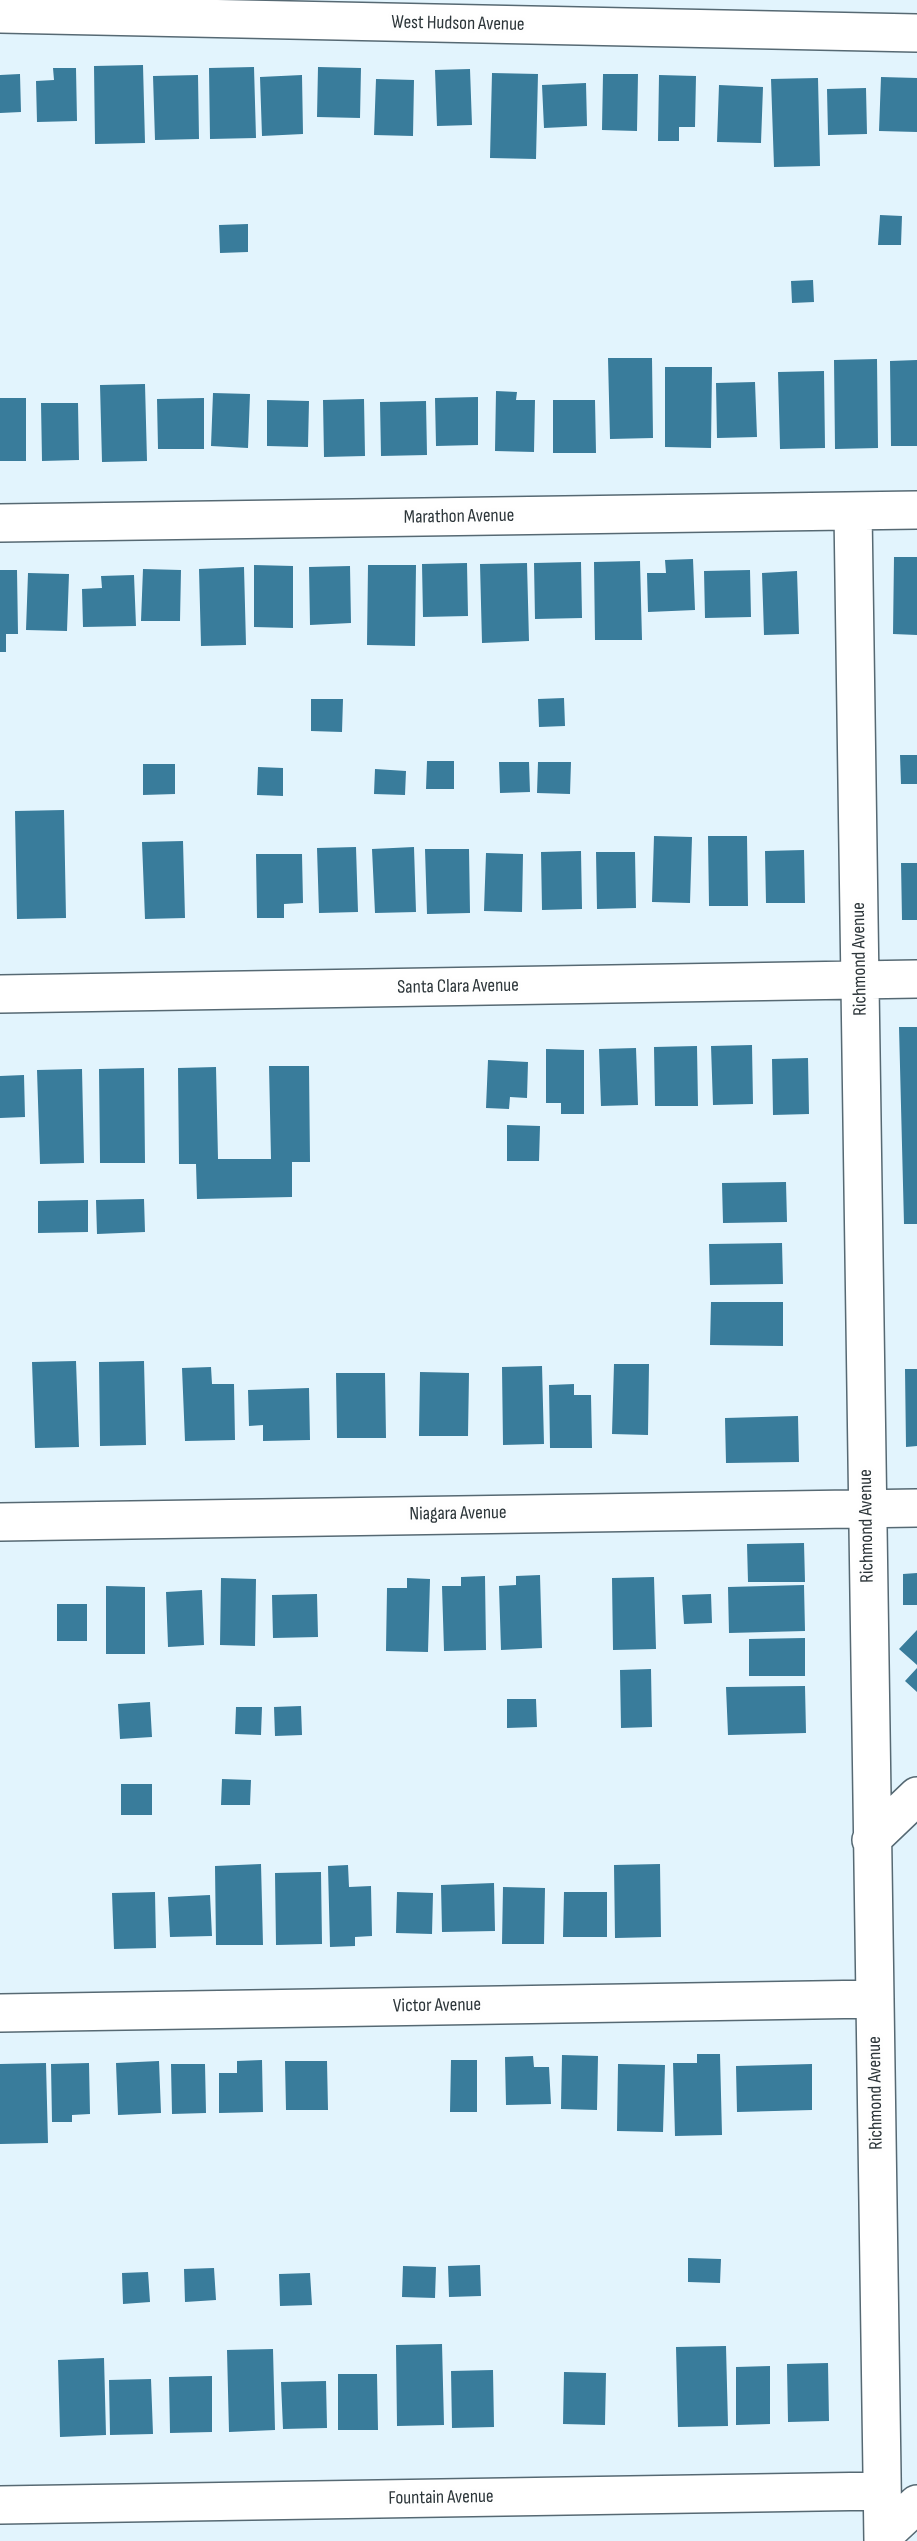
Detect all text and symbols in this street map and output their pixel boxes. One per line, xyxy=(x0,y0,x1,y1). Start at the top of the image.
street label: West Hudson Avenue xyxy=(391,11,525,37)
street label: Marathon Avenue xyxy=(404,505,514,529)
street label: Richmond Avenue xyxy=(848,902,872,1016)
street label: Santa Clara Avenue xyxy=(397,975,519,999)
street label: Richmond Avenue xyxy=(855,1469,879,1583)
street label: Niagara Avenue xyxy=(409,1502,507,1526)
street label: Victor Avenue xyxy=(393,1994,481,2018)
street label: Richmond Avenue xyxy=(864,2036,888,2150)
street label: Fountain Avenue xyxy=(388,2486,494,2510)

